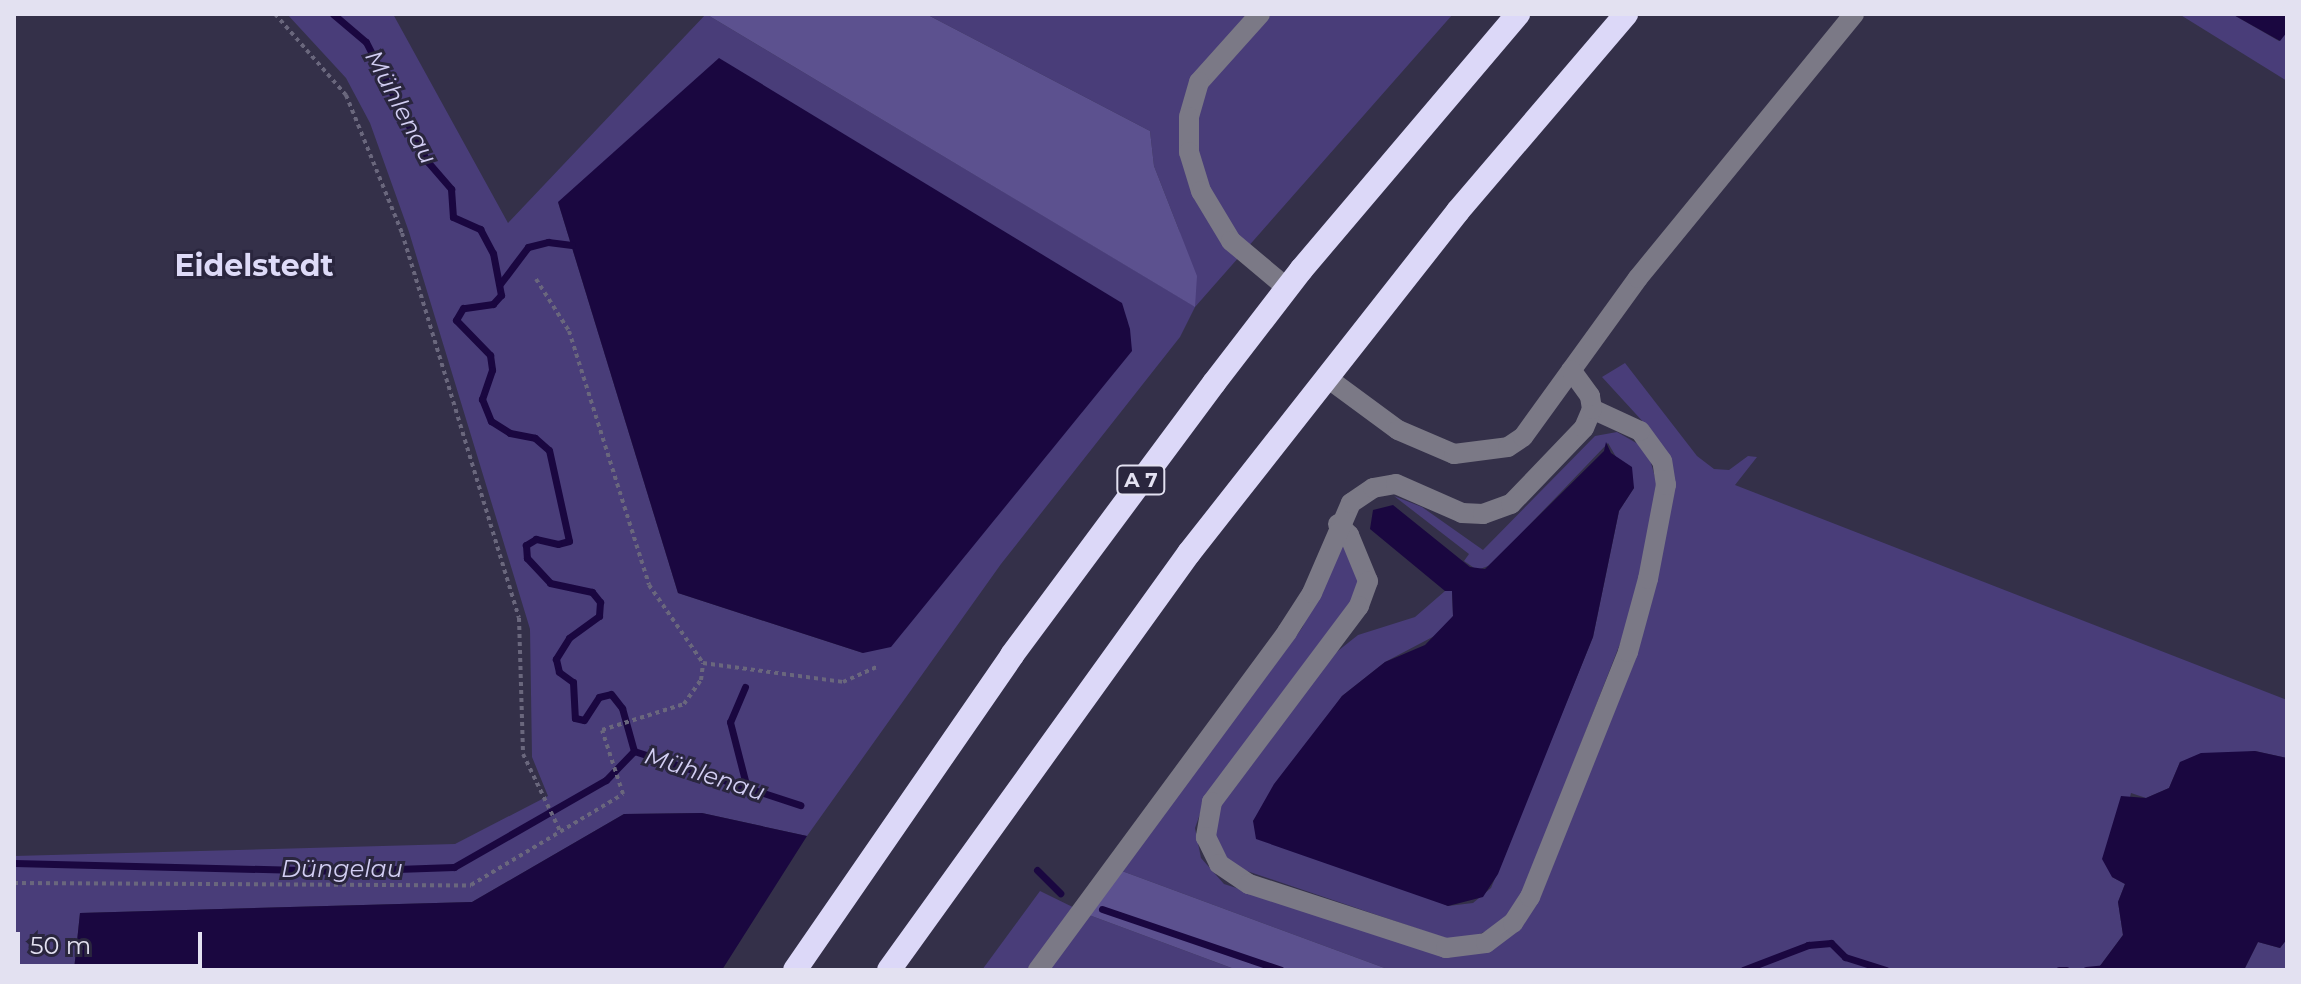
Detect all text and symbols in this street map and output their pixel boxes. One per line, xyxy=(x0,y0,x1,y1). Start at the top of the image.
water label: Mühlenau xyxy=(359,45,443,169)
district label: Eidelstedt xyxy=(174,248,334,284)
road number: A 7 xyxy=(1115,464,1167,496)
water label: Mühlenau xyxy=(641,741,769,807)
water label: Düngelau xyxy=(281,855,403,883)
scale bar xyxy=(20,916,206,966)
text: 50 m xyxy=(30,931,91,960)

